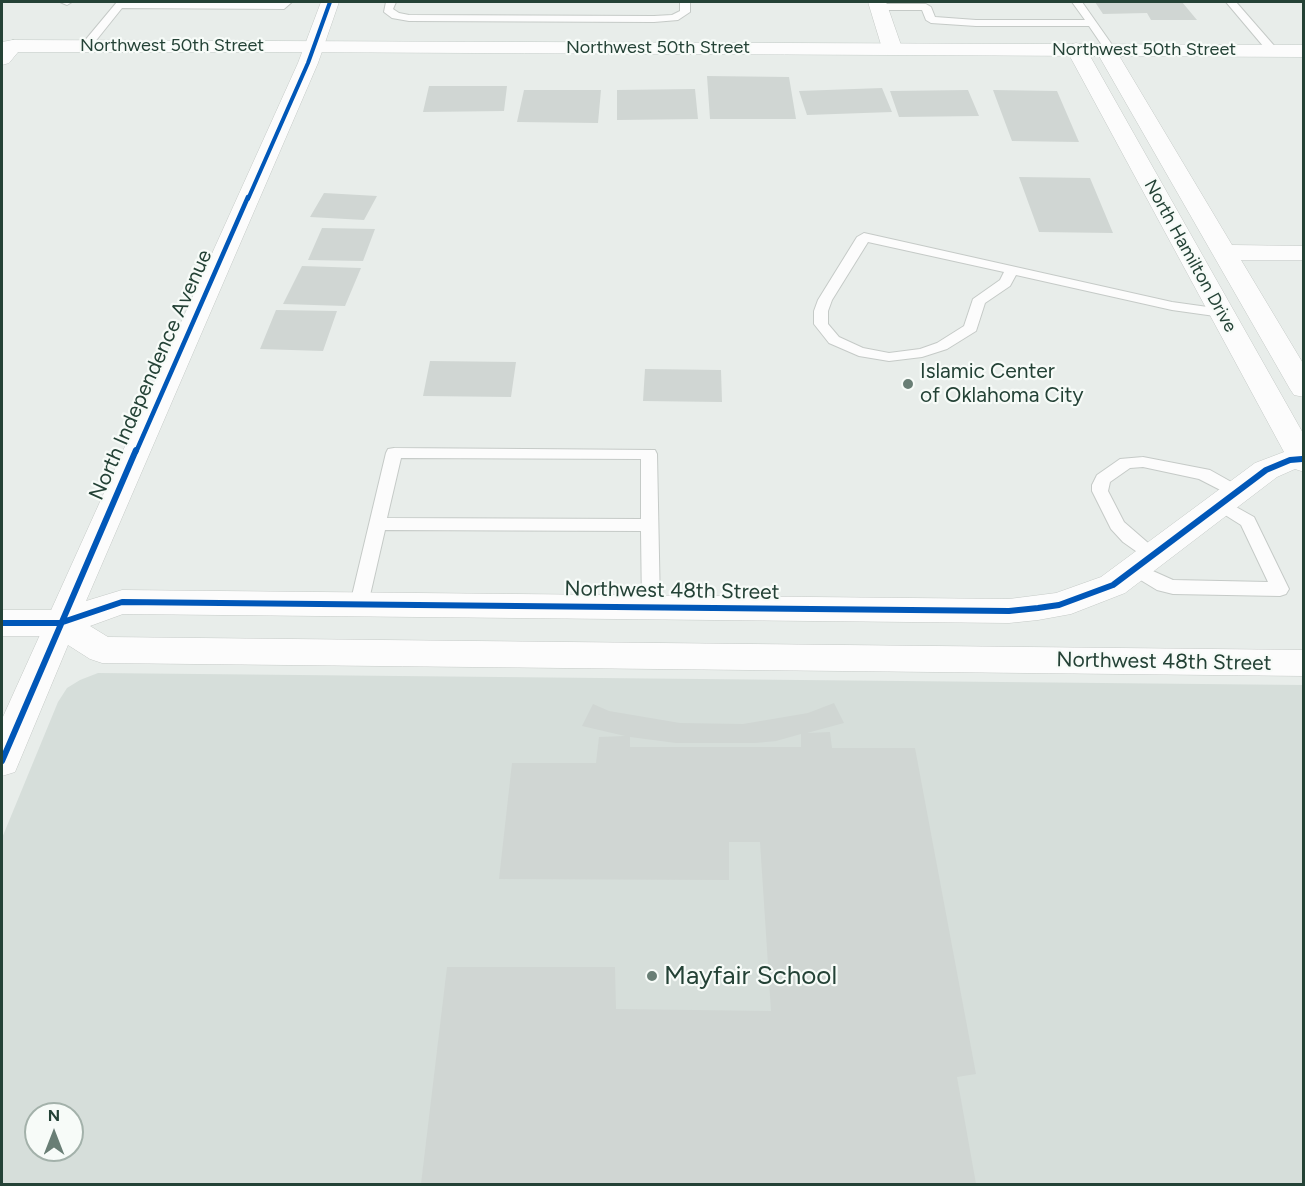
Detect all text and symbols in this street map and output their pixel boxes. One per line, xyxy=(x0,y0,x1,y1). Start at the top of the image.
street label: Northwest 50th Street xyxy=(80,35,264,57)
street label: Northwest 50th Street xyxy=(566,37,750,59)
street label: Northwest 50th Street xyxy=(1052,39,1236,61)
street label: North Hamilton Drive xyxy=(1139,176,1241,336)
street label: North Independence Avenue xyxy=(84,246,218,504)
place label: Islamic Center of Oklahoma City xyxy=(920,359,1084,409)
marker: Islamic Center of Oklahoma City xyxy=(901,377,915,391)
street label: Northwest 48th Street xyxy=(564,577,780,605)
street label: Northwest 48th Street xyxy=(1056,648,1272,676)
place label: Mayfair School xyxy=(664,960,837,992)
marker: Mayfair School xyxy=(645,969,659,983)
north arrow xyxy=(24,1102,84,1162)
text: N xyxy=(48,1106,60,1125)

